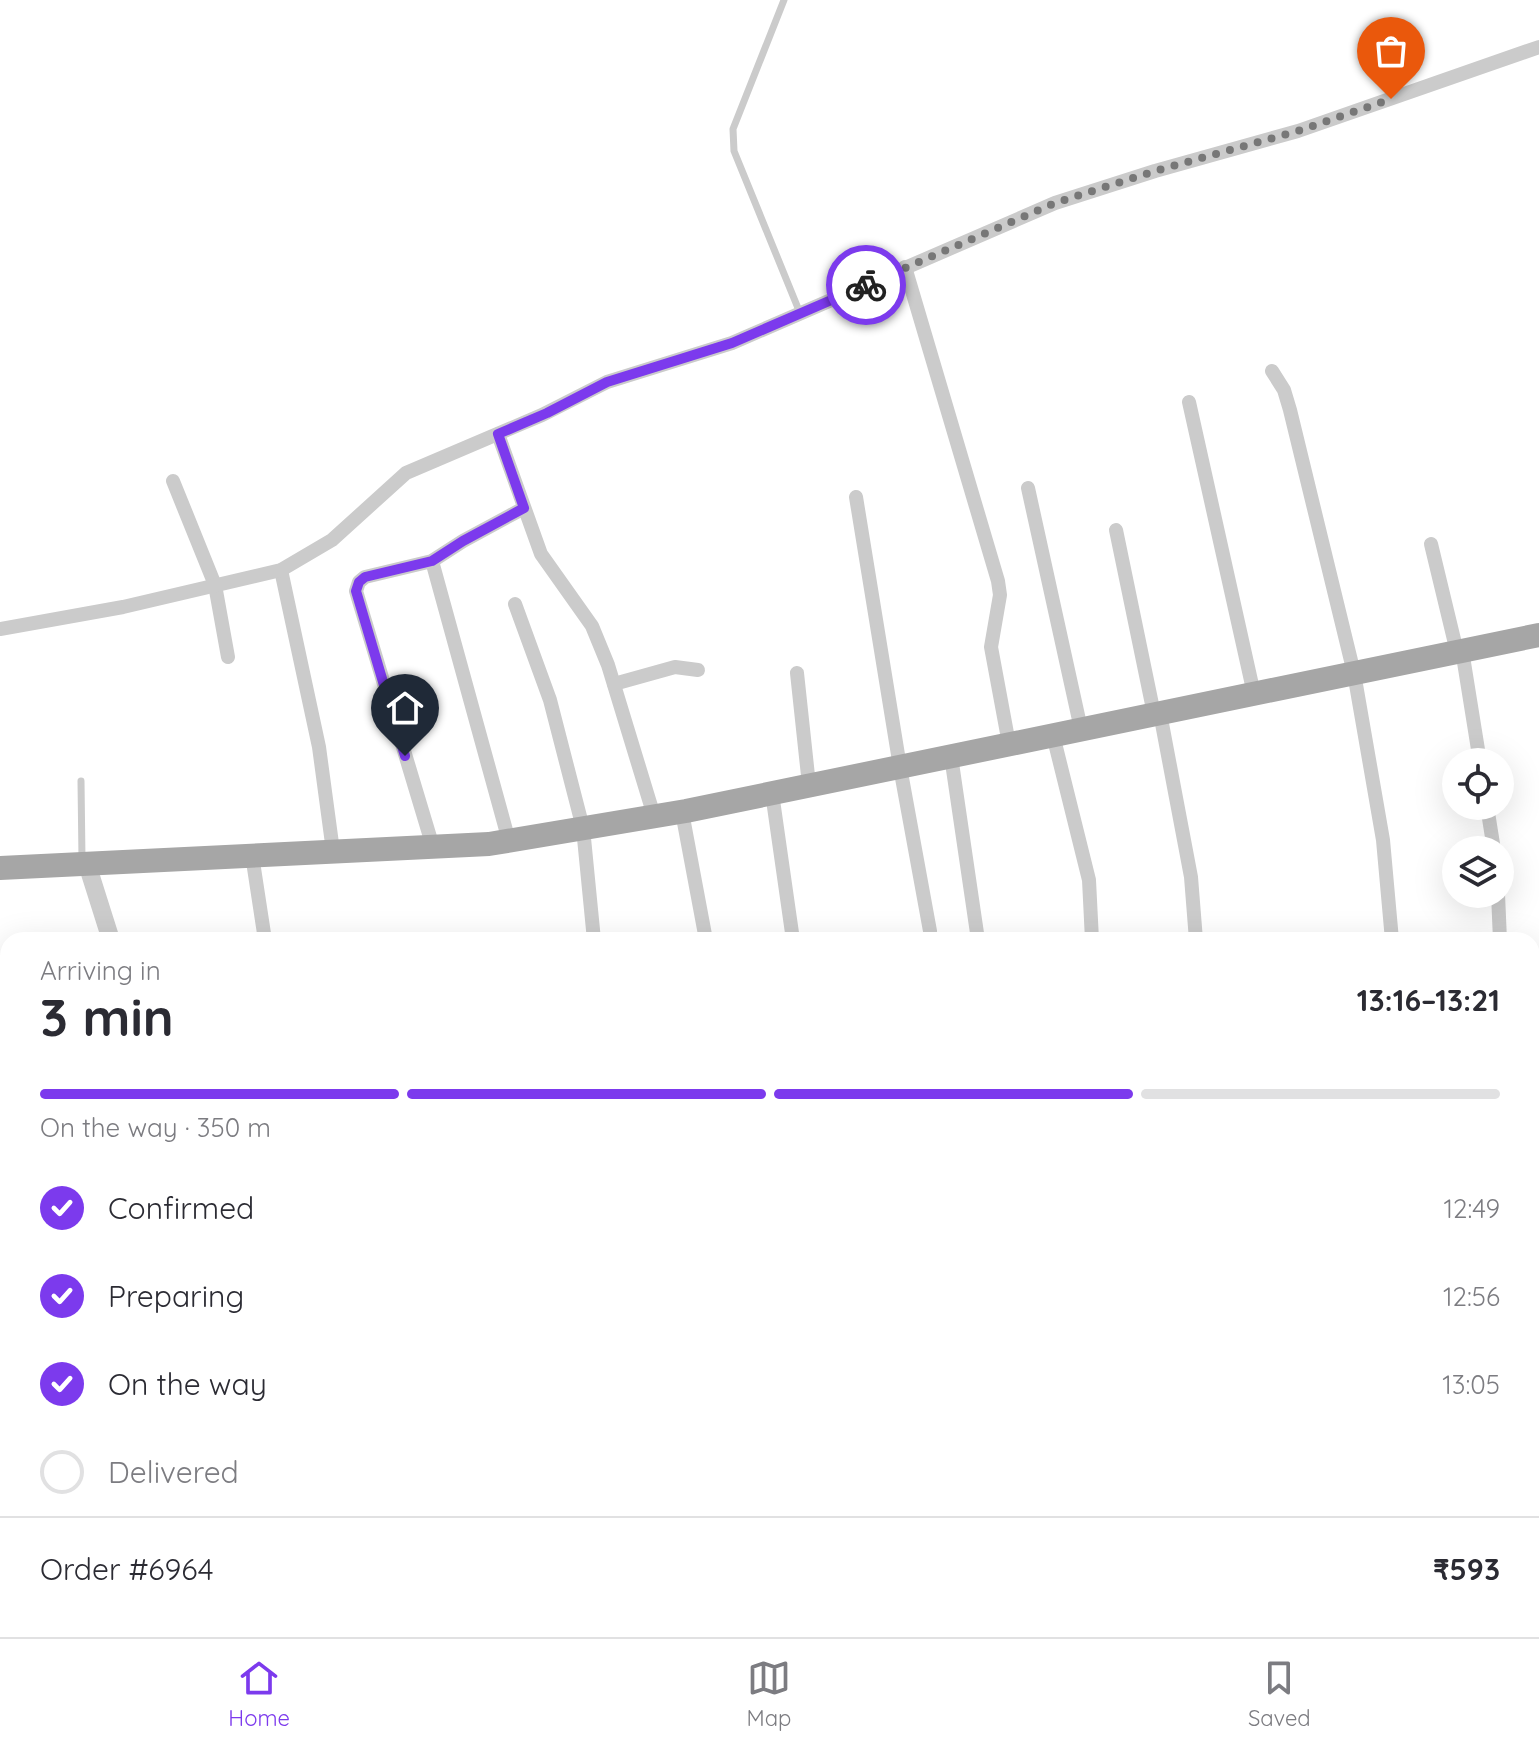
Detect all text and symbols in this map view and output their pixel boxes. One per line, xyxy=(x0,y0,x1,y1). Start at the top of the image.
pin xyxy=(1357,17,1425,99)
icon: bag xyxy=(1369,29,1413,73)
courier xyxy=(826,245,906,325)
icon: bike xyxy=(844,263,888,307)
pin xyxy=(371,674,439,756)
icon: home xyxy=(383,686,427,730)
map controls xyxy=(1442,748,1514,908)
button: locate xyxy=(1442,748,1514,820)
button: layers xyxy=(1442,836,1514,908)
text: Arriving in xyxy=(40,954,161,987)
text: 13:16–13:21 xyxy=(1357,981,1500,1019)
text: 3 min xyxy=(40,984,174,1049)
text: On the way · 350 m xyxy=(40,1111,271,1144)
icon: check xyxy=(40,1186,84,1230)
text: Confirmed xyxy=(108,1189,254,1227)
text: 12:49 xyxy=(1443,1192,1500,1225)
icon: check xyxy=(40,1274,84,1318)
text: Preparing xyxy=(108,1277,244,1315)
text: 12:56 xyxy=(1443,1280,1500,1313)
icon: check xyxy=(40,1362,84,1406)
text: On the way xyxy=(108,1365,267,1403)
text: 13:05 xyxy=(1442,1368,1500,1401)
text: Delivered xyxy=(108,1453,239,1491)
text: Order #6964 xyxy=(40,1550,214,1588)
text: ₹593 xyxy=(1433,1550,1500,1588)
tab: Home xyxy=(228,1656,290,1732)
tab: Map xyxy=(747,1656,791,1732)
tab: Saved xyxy=(1248,1656,1311,1732)

